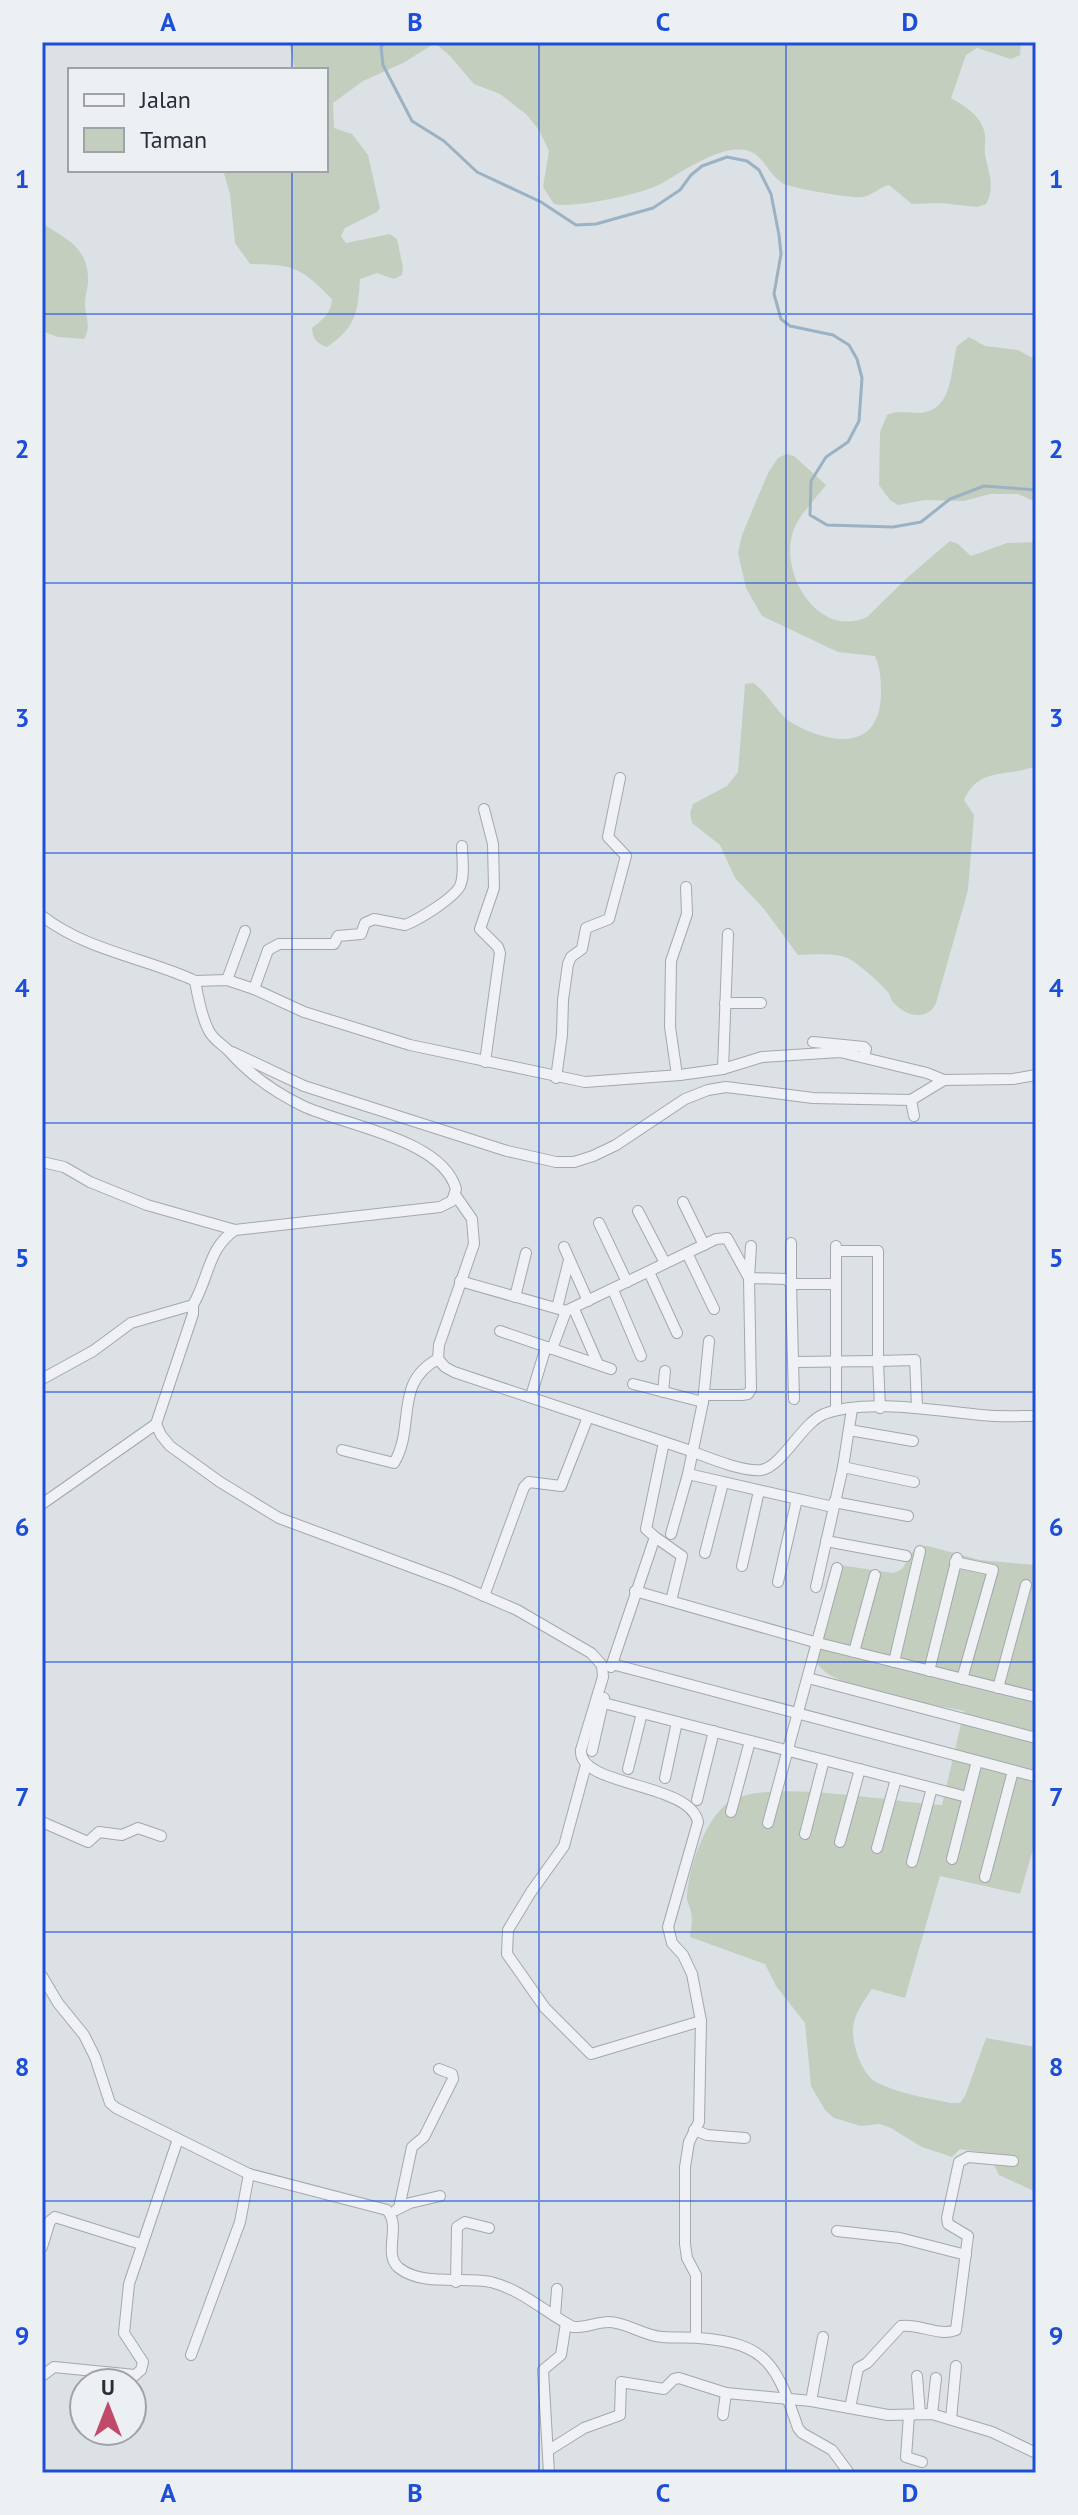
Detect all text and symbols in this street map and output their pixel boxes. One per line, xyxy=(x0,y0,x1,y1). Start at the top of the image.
text: A xyxy=(160,5,176,38)
text: B xyxy=(407,5,423,38)
text: C xyxy=(656,5,670,38)
text: D xyxy=(902,5,918,38)
legend xyxy=(68,68,328,172)
text: Jalan xyxy=(139,84,191,115)
text: Taman xyxy=(140,124,207,155)
text: 1 xyxy=(15,162,29,195)
text: 1 xyxy=(1049,162,1063,195)
text: 2 xyxy=(15,432,29,465)
text: 2 xyxy=(1049,432,1063,465)
text: 3 xyxy=(15,701,29,734)
text: 3 xyxy=(1049,701,1063,734)
text: 4 xyxy=(15,971,30,1004)
text: 4 xyxy=(1049,971,1064,1004)
text: 5 xyxy=(15,1241,29,1274)
text: 5 xyxy=(1049,1241,1063,1274)
text: 6 xyxy=(15,1510,29,1543)
text: 6 xyxy=(1049,1510,1063,1543)
text: 7 xyxy=(15,1780,29,1813)
text: 7 xyxy=(1049,1780,1063,1813)
text: 8 xyxy=(15,2050,29,2083)
text: 8 xyxy=(1049,2050,1063,2083)
text: 9 xyxy=(15,2319,29,2352)
text: 9 xyxy=(1049,2319,1063,2352)
north arrow xyxy=(68,2367,148,2447)
text: U xyxy=(101,2373,115,2401)
text: A xyxy=(160,2476,176,2509)
text: B xyxy=(407,2476,423,2509)
text: C xyxy=(656,2476,670,2509)
text: D xyxy=(902,2476,918,2509)

